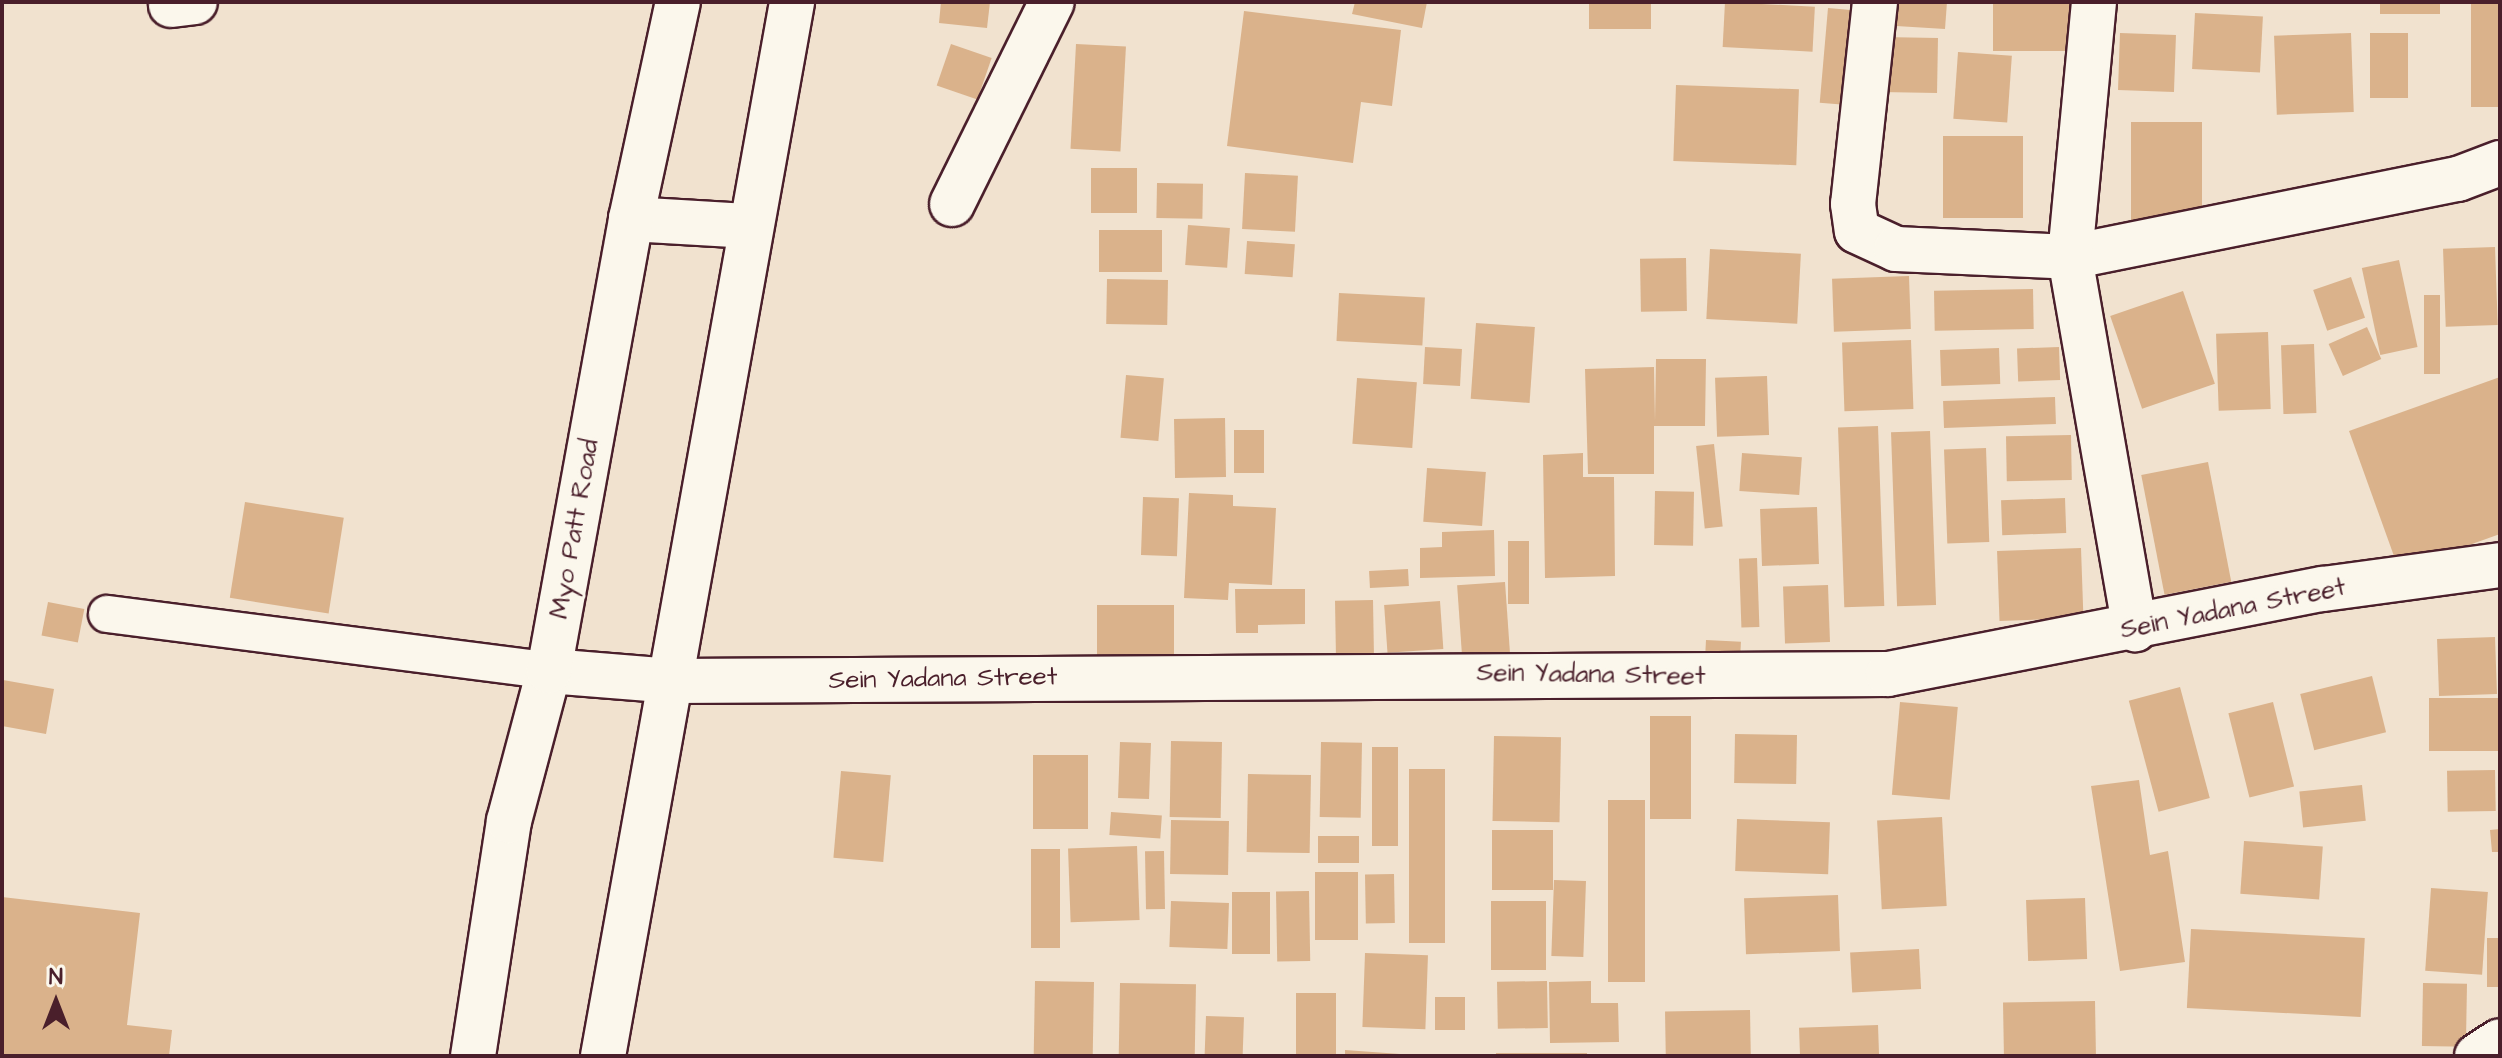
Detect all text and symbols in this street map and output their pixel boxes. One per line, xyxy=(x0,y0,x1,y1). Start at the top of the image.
street label: Myo Patt Road xyxy=(544,437,606,621)
street label: Sein Yadana Street xyxy=(2118,572,2348,646)
street label: Sein Yadana Street xyxy=(1476,657,1706,693)
street label: Sein Yadana Street xyxy=(828,661,1058,697)
north arrow xyxy=(16,962,96,1042)
text: N xyxy=(49,962,63,993)

